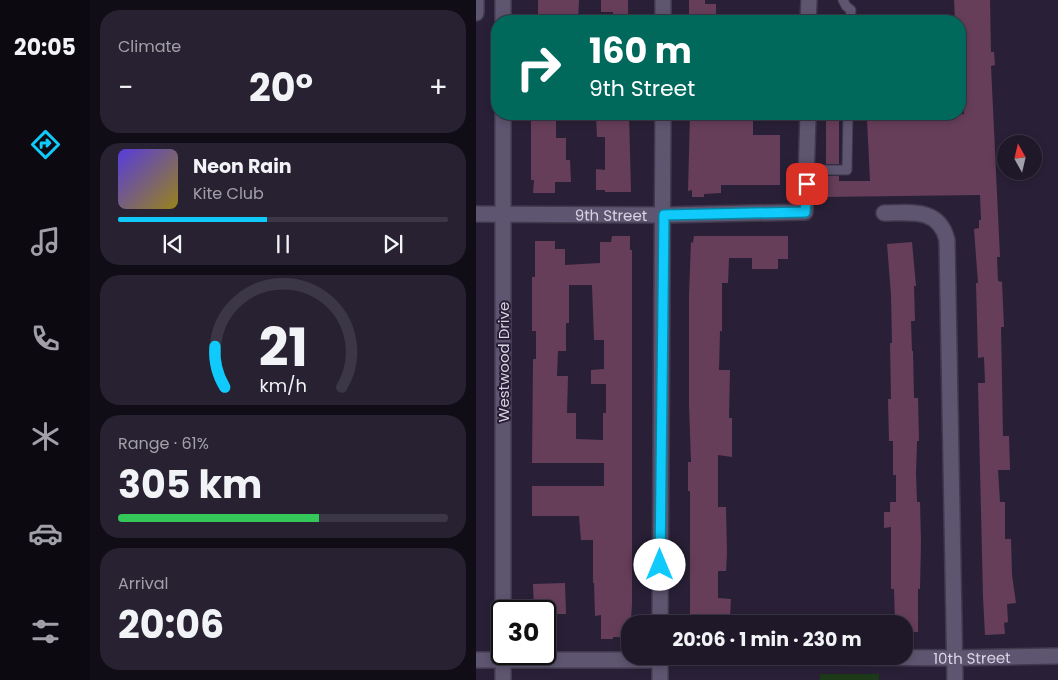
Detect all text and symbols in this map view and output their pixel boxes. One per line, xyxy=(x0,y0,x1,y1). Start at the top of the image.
text: 160 m xyxy=(589,26,692,75)
text: 20:05 xyxy=(14,32,76,63)
text: Climate xyxy=(118,35,181,58)
icon: right xyxy=(506,35,571,100)
text: 20° xyxy=(249,61,313,114)
text: − xyxy=(118,68,133,107)
text: + xyxy=(429,68,448,107)
text: 9th Street xyxy=(589,73,695,104)
icon: directions xyxy=(28,127,63,162)
north arrow xyxy=(997,135,1042,180)
map controls xyxy=(997,135,1042,180)
text: Neon Rain xyxy=(193,153,292,180)
pin xyxy=(786,163,828,205)
icon: arrive xyxy=(793,170,821,198)
text: Kite Club xyxy=(193,182,264,205)
street label: 9th Street xyxy=(575,204,647,225)
icon: music xyxy=(28,224,63,259)
icon: previous xyxy=(159,230,187,258)
icon: pause xyxy=(269,230,297,258)
icon: next xyxy=(379,230,407,258)
street label: Westwood Drive xyxy=(493,302,514,422)
text: 21 xyxy=(258,311,308,384)
icon: phone xyxy=(28,321,63,356)
text: km/h xyxy=(259,373,307,398)
icon: climate xyxy=(28,419,63,454)
text: Range · 61% xyxy=(118,432,209,455)
text: 305 km xyxy=(118,458,262,511)
icon: car xyxy=(28,516,63,551)
position arrow xyxy=(633,538,685,590)
text: Arrival xyxy=(118,572,168,595)
text: 20:06 xyxy=(118,598,224,651)
speed limit sign: 30 xyxy=(491,600,556,665)
icon: filters xyxy=(28,614,63,649)
text: 20:06 · 1 min · 230 m xyxy=(672,626,862,653)
street label: 10th Street xyxy=(933,646,1011,669)

